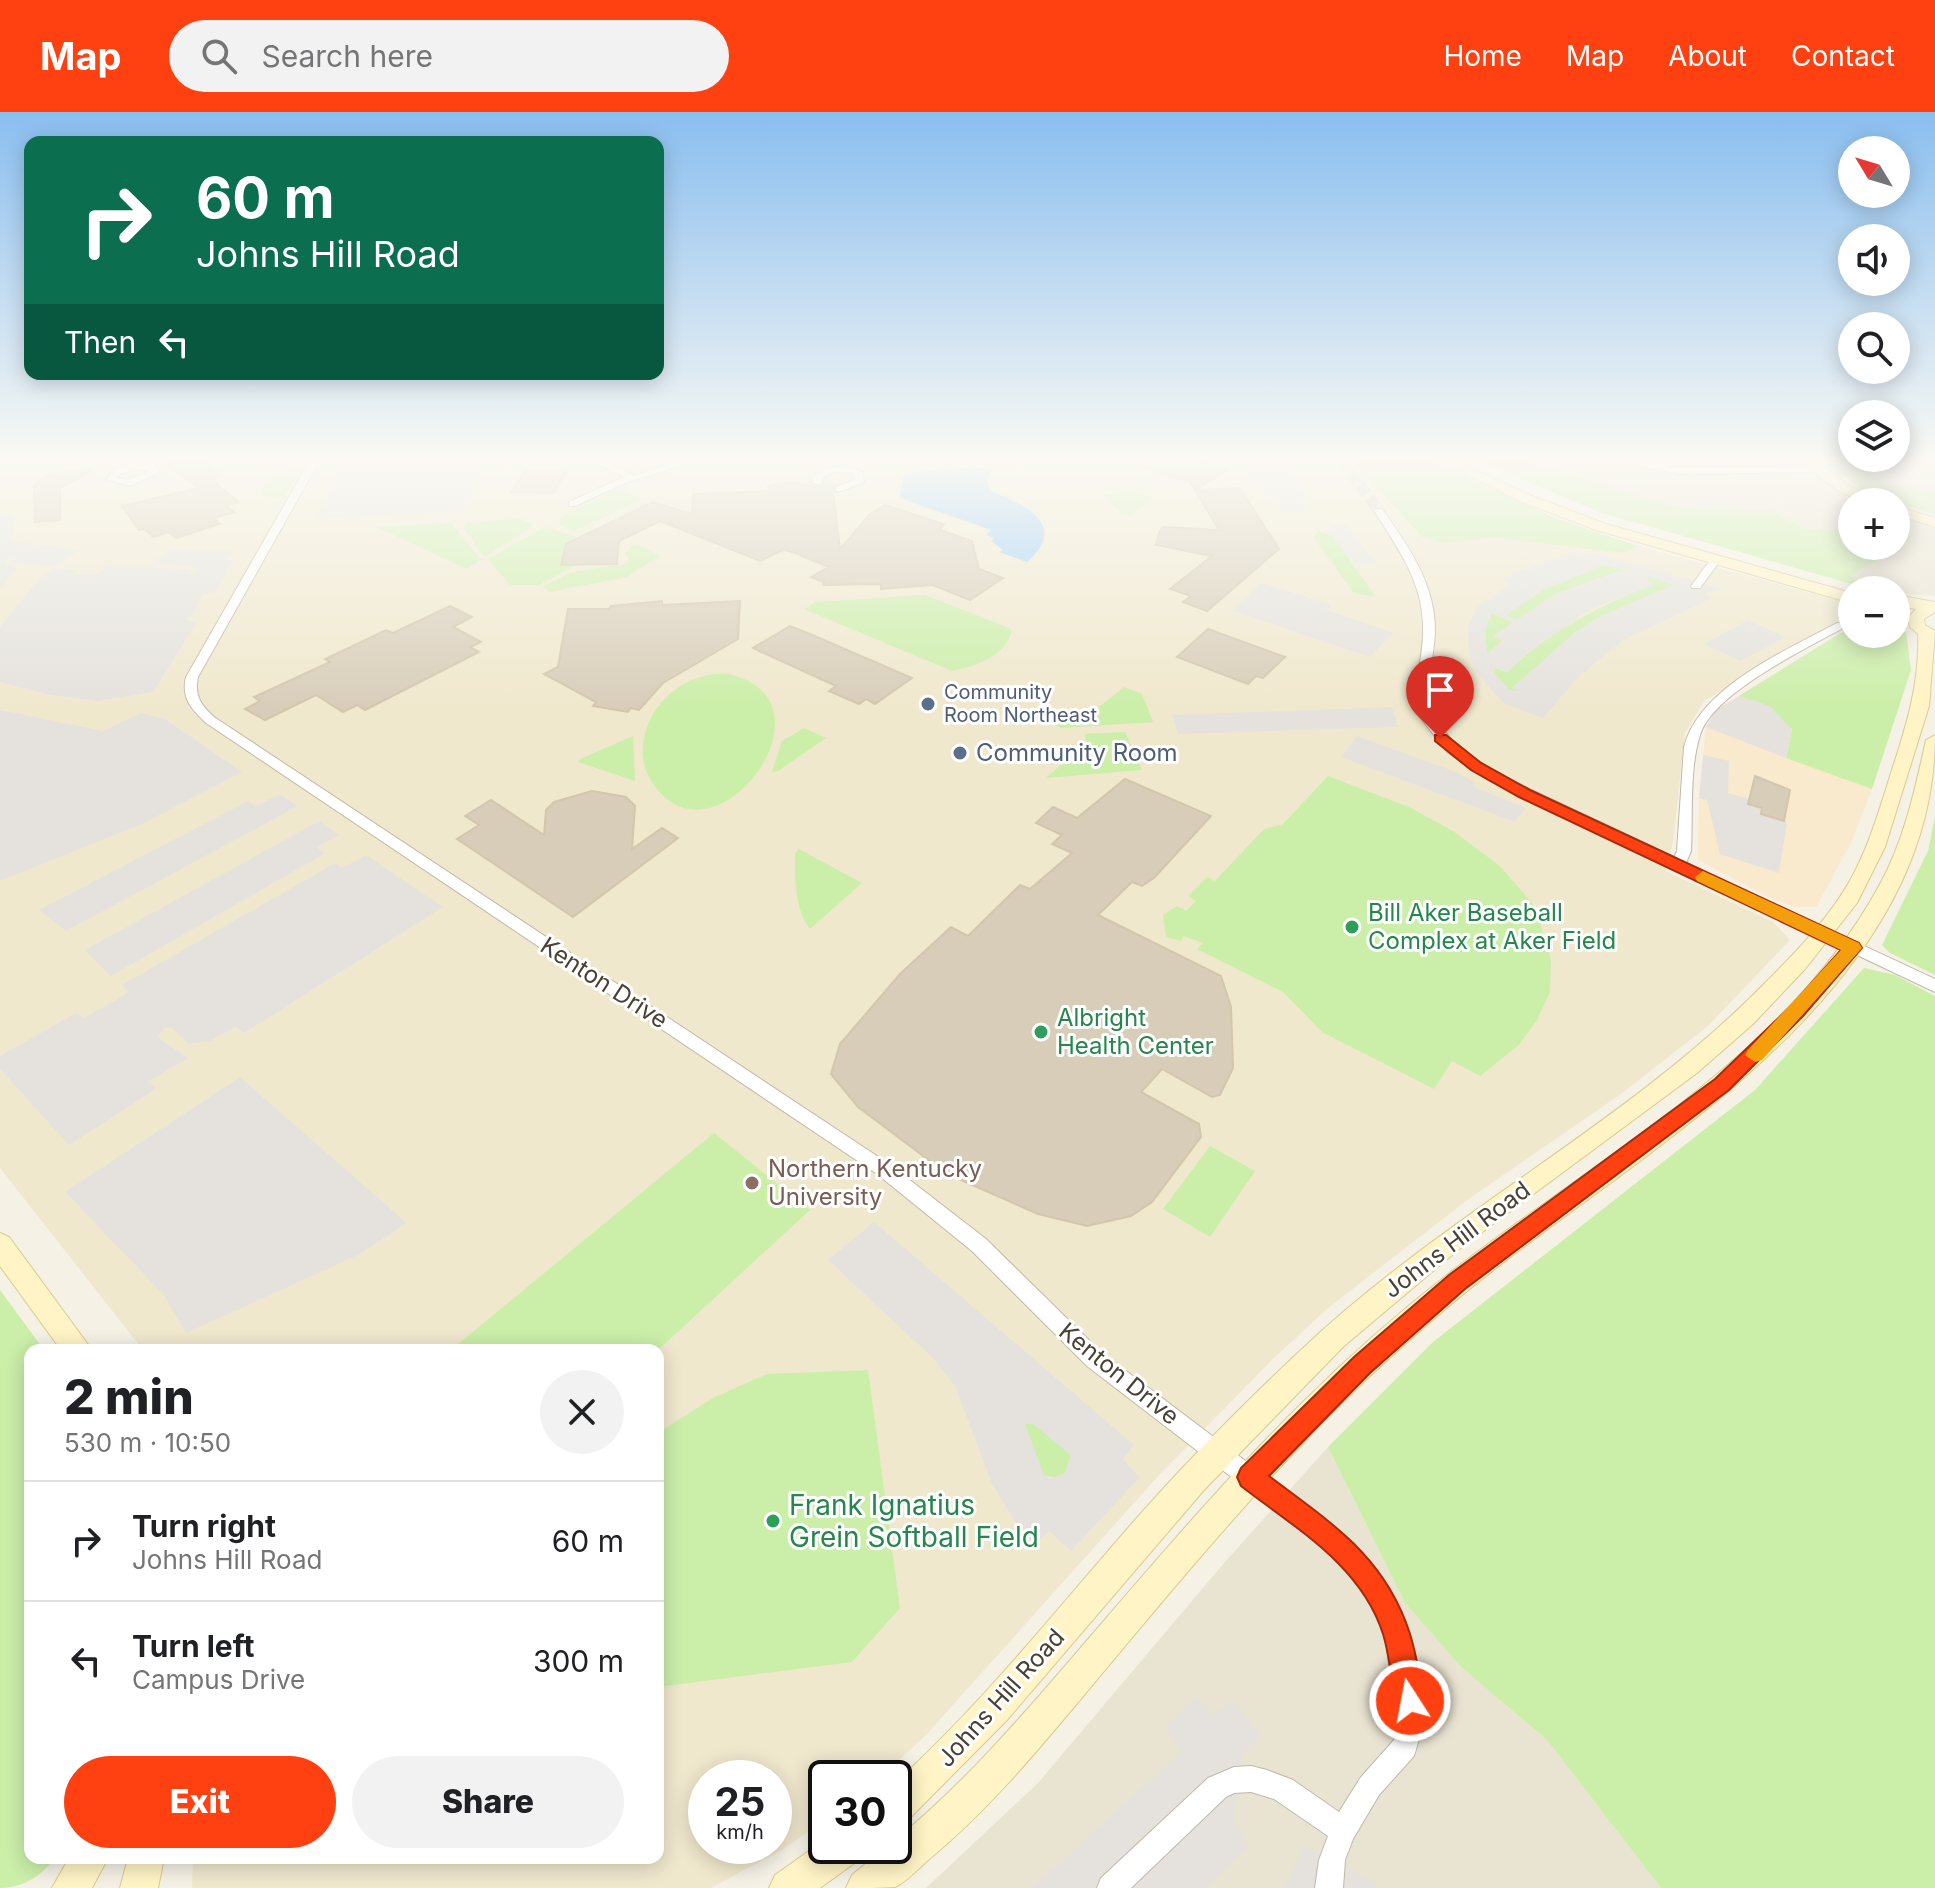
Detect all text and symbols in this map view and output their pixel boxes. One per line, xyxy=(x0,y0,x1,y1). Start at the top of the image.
search box xyxy=(169,20,729,92)
text: Map xyxy=(40,33,121,79)
icon: search xyxy=(197,34,241,78)
text: Search here xyxy=(261,38,433,74)
text: Home xyxy=(1443,39,1522,73)
text: Map xyxy=(1566,39,1624,73)
text: About xyxy=(1668,39,1747,73)
text: Contact xyxy=(1791,39,1895,73)
north arrow xyxy=(1838,136,1910,208)
map controls xyxy=(1838,136,1910,648)
text: 60 m xyxy=(196,164,335,232)
icon: right xyxy=(64,168,168,272)
button: sound xyxy=(1838,224,1910,296)
text: Johns Hill Road xyxy=(196,232,460,276)
button: search xyxy=(1838,312,1910,384)
icon: left xyxy=(152,320,196,364)
text: Then xyxy=(64,324,136,360)
button: layers xyxy=(1838,400,1910,472)
button: + xyxy=(1838,488,1910,560)
button: − xyxy=(1838,576,1910,648)
pin xyxy=(1406,656,1474,738)
icon: arrive xyxy=(1418,668,1462,712)
place label: Community Room Northeast xyxy=(944,680,1098,727)
marker: Community Room Northeast xyxy=(919,695,937,713)
place label: Community Room xyxy=(976,738,1178,767)
marker: Community Room xyxy=(951,744,969,762)
place label: Bill Aker Baseball Complex at Aker Field xyxy=(1368,898,1616,955)
marker: Bill Aker Baseball Complex at Aker Field xyxy=(1343,918,1361,936)
street label: Kenton Drive xyxy=(535,931,673,1034)
place label: Albright Health Center xyxy=(1057,1003,1214,1060)
marker: Albright Health Center xyxy=(1032,1023,1050,1041)
place label: Northern Kentucky University xyxy=(768,1154,982,1211)
marker: Northern Kentucky University xyxy=(743,1174,761,1192)
street label: Johns Hill Road xyxy=(1378,1175,1536,1304)
street label: Kenton Drive xyxy=(1054,1316,1185,1431)
text: 2 min xyxy=(64,1367,194,1426)
button: close xyxy=(540,1370,624,1454)
text: 530 m · 10:50 xyxy=(64,1427,231,1458)
place label: Frank Ignatius Grein Softball Field xyxy=(789,1488,1039,1554)
text: Turn right xyxy=(132,1508,276,1544)
marker: Frank Ignatius Grein Softball Field xyxy=(764,1512,782,1530)
icon: right xyxy=(64,1519,108,1563)
text: 60 m xyxy=(552,1523,624,1559)
text: Johns Hill Road xyxy=(132,1544,322,1575)
street label: Johns Hill Road xyxy=(931,1623,1070,1773)
text: Turn left xyxy=(132,1628,254,1664)
icon: left xyxy=(64,1639,108,1683)
text: 300 m xyxy=(533,1643,624,1679)
position arrow xyxy=(1368,1659,1452,1743)
text: Campus Drive xyxy=(132,1664,305,1695)
button: Exit xyxy=(64,1756,336,1848)
button: Share xyxy=(352,1756,624,1848)
speed limit sign: 30 xyxy=(808,1760,912,1864)
text: 25 xyxy=(715,1777,765,1826)
text: km/h xyxy=(716,1820,764,1844)

